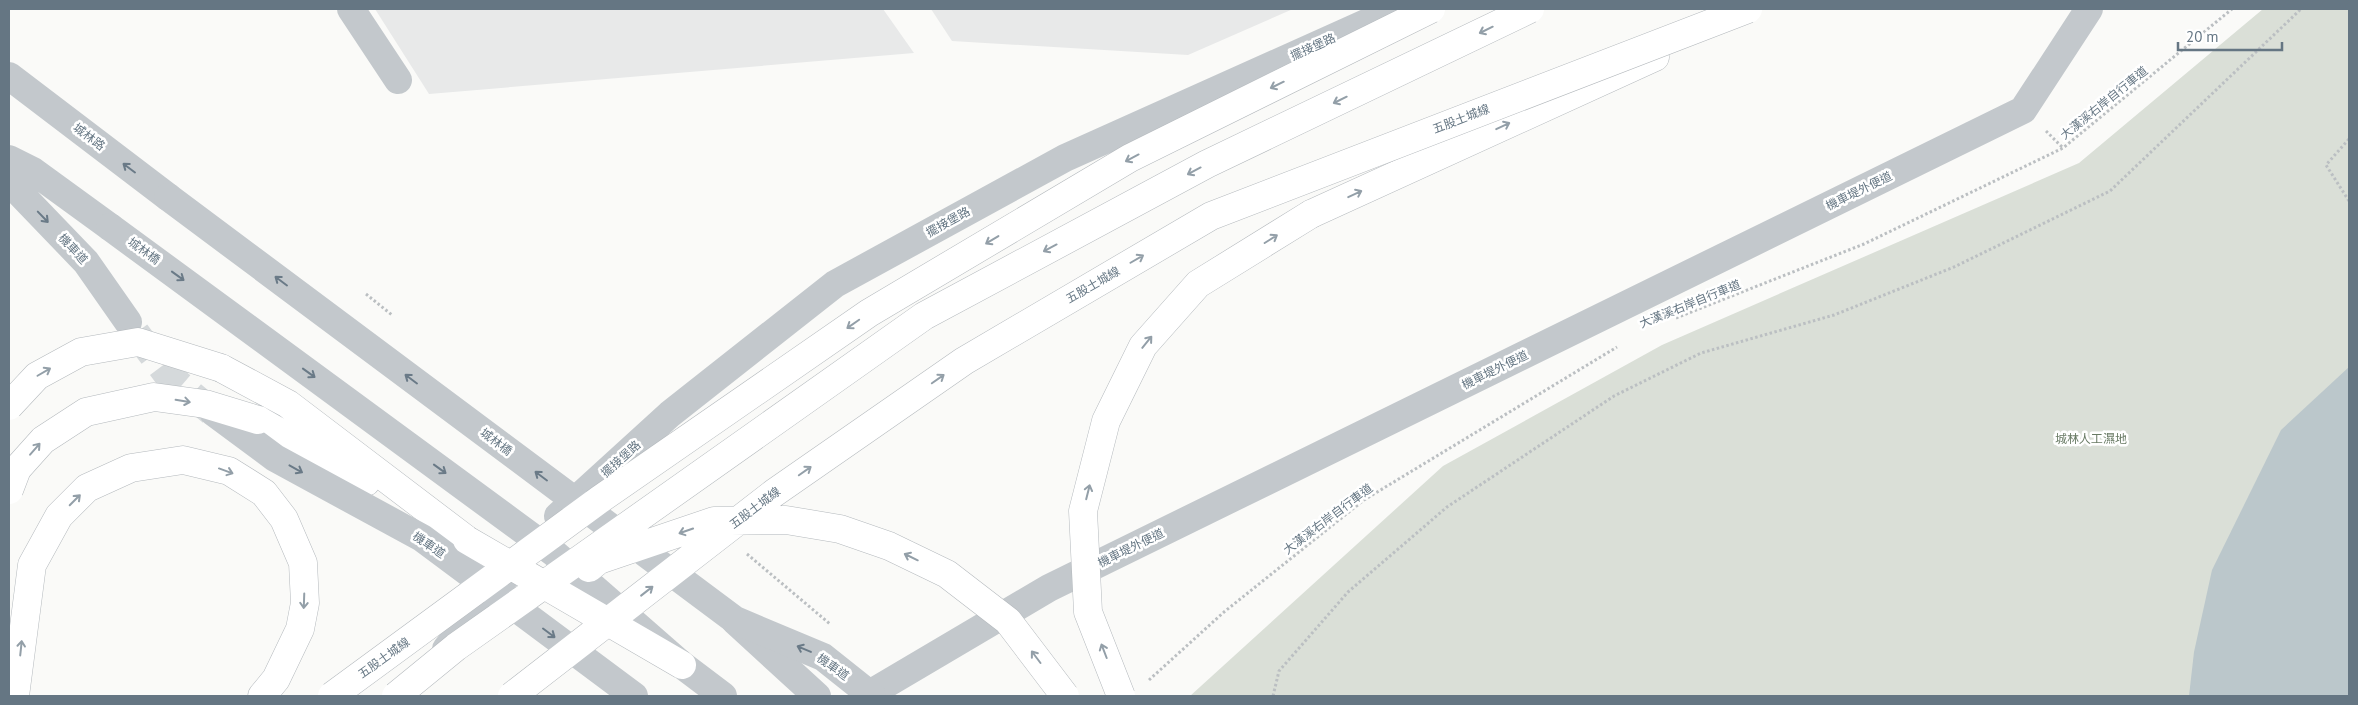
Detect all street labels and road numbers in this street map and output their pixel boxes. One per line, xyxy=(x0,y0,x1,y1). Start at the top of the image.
street label: 擺接堡路 xyxy=(1288,30,1338,63)
street label: 大漢溪右岸自行車道 xyxy=(2057,63,2150,142)
street label: 五股土城線 xyxy=(1430,101,1492,136)
street label: 城林路 xyxy=(70,120,108,153)
street label: 機車堤外便道 xyxy=(1823,168,1894,213)
street label: 擺接堡路 xyxy=(923,203,972,240)
street label: 機車道 xyxy=(56,230,91,267)
street label: 城林橋 xyxy=(125,234,163,267)
street label: 五股土城線 xyxy=(1063,263,1122,306)
street label: 大漢溪右岸自行車道 xyxy=(1637,276,1743,331)
street label: 機車堤外便道 xyxy=(1459,347,1530,392)
street label: 城林橋 xyxy=(477,425,515,458)
street label: 擺接堡路 xyxy=(598,437,644,480)
street label: 大漢溪右岸自行車道 xyxy=(1280,480,1375,557)
street label: 五股土城線 xyxy=(726,484,783,532)
street label: 機車堤外便道 xyxy=(1095,525,1166,570)
street label: 機車道 xyxy=(410,528,448,561)
street label: 五股土城線 xyxy=(355,634,412,681)
street label: 機車道 xyxy=(814,650,852,683)

